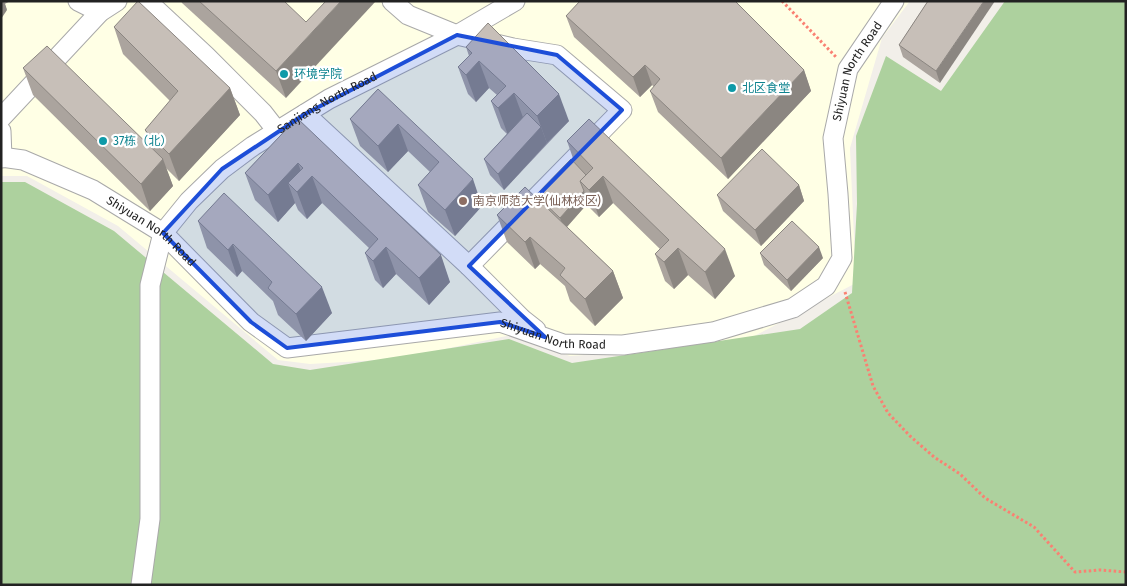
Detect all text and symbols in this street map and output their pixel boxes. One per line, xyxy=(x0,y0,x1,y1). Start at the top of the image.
street label: Shiyuan North Road xyxy=(830,19,885,122)
place label: 环境学院 xyxy=(294,67,342,81)
marker: 环境学院 xyxy=(278,68,290,80)
street label: Sanjiang North Road xyxy=(275,69,379,136)
place label: 北区食堂 xyxy=(742,81,790,95)
marker: 北区食堂 xyxy=(726,82,738,94)
place label: 37栋（北） xyxy=(113,134,172,148)
marker: 37栋（北） xyxy=(97,135,109,147)
street label: Shiyuan North Road xyxy=(104,193,199,269)
place label: 南京师范大学(仙林校区) xyxy=(473,194,601,208)
marker: 南京师范大学(仙林校区) xyxy=(457,195,469,207)
street label: Shiyuan North Road xyxy=(499,316,606,352)

